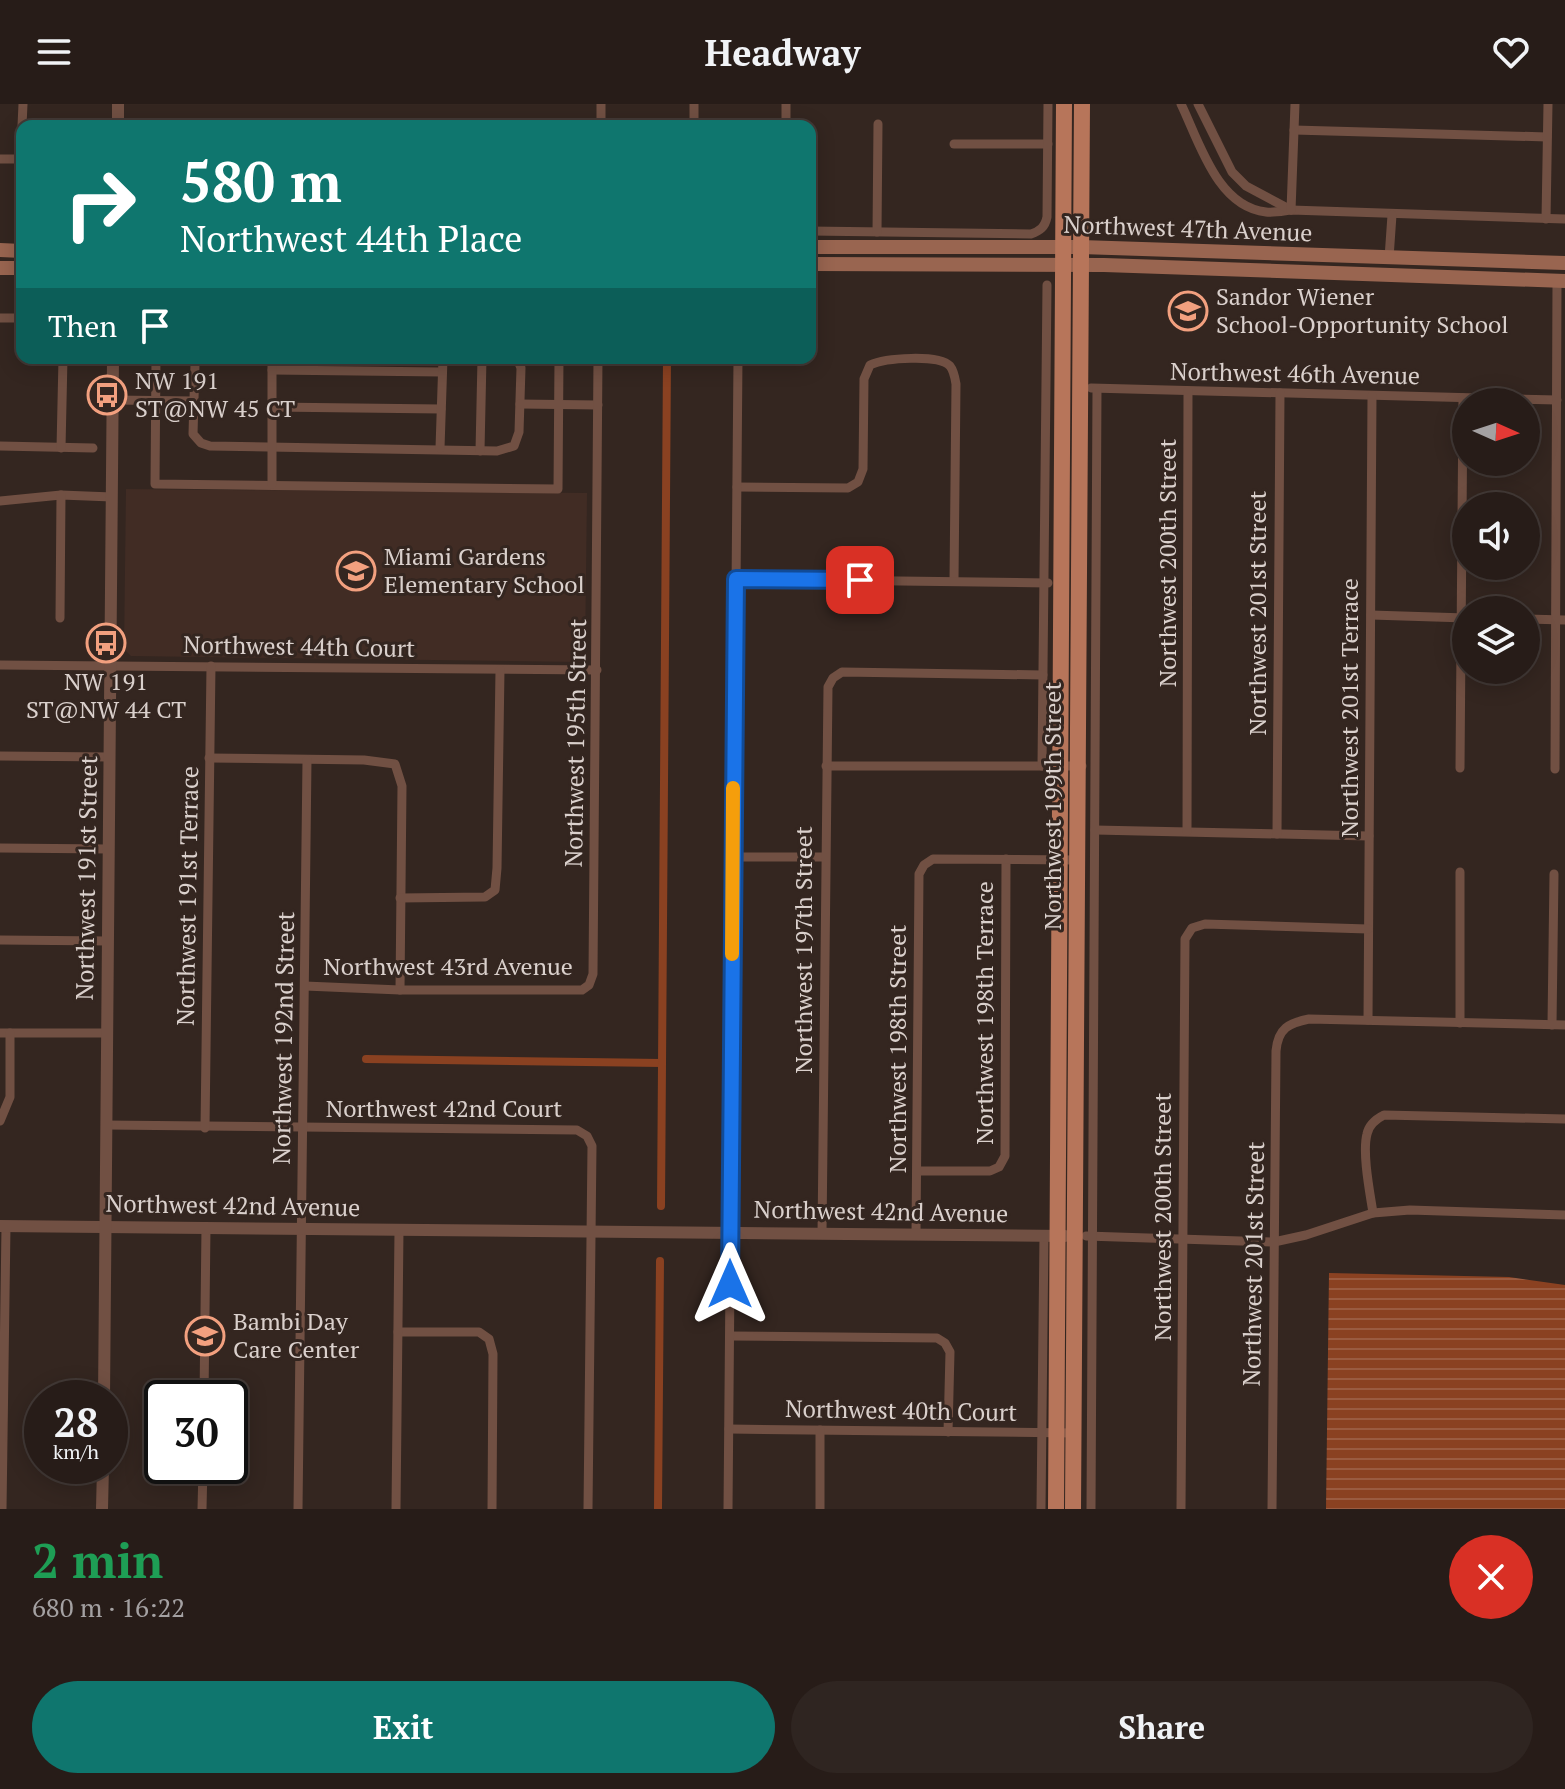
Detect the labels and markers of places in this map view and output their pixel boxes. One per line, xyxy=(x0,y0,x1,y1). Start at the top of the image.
place label: Sandor Wiener School-Opportunity School xyxy=(1216,280,1508,340)
school or university icon: Sandor Wiener School-Opportunity School xyxy=(1167,290,1209,332)
place label: NW 191 ST@NW 45 CT xyxy=(135,364,295,424)
bus stop icon: NW 191 ST@NW 45 CT xyxy=(86,374,128,416)
place label: Miami Gardens Elementary School xyxy=(384,540,585,600)
pin xyxy=(826,546,894,614)
school or university icon: Miami Gardens Elementary School xyxy=(335,550,377,592)
bus stop icon: NW 191 ST@NW 44 CT xyxy=(85,622,127,664)
place label: NW 191 ST@NW 44 CT xyxy=(26,665,186,725)
place label: Bambi Day Care Center xyxy=(233,1305,360,1365)
school or university icon: Bambi Day Care Center xyxy=(184,1315,226,1357)

